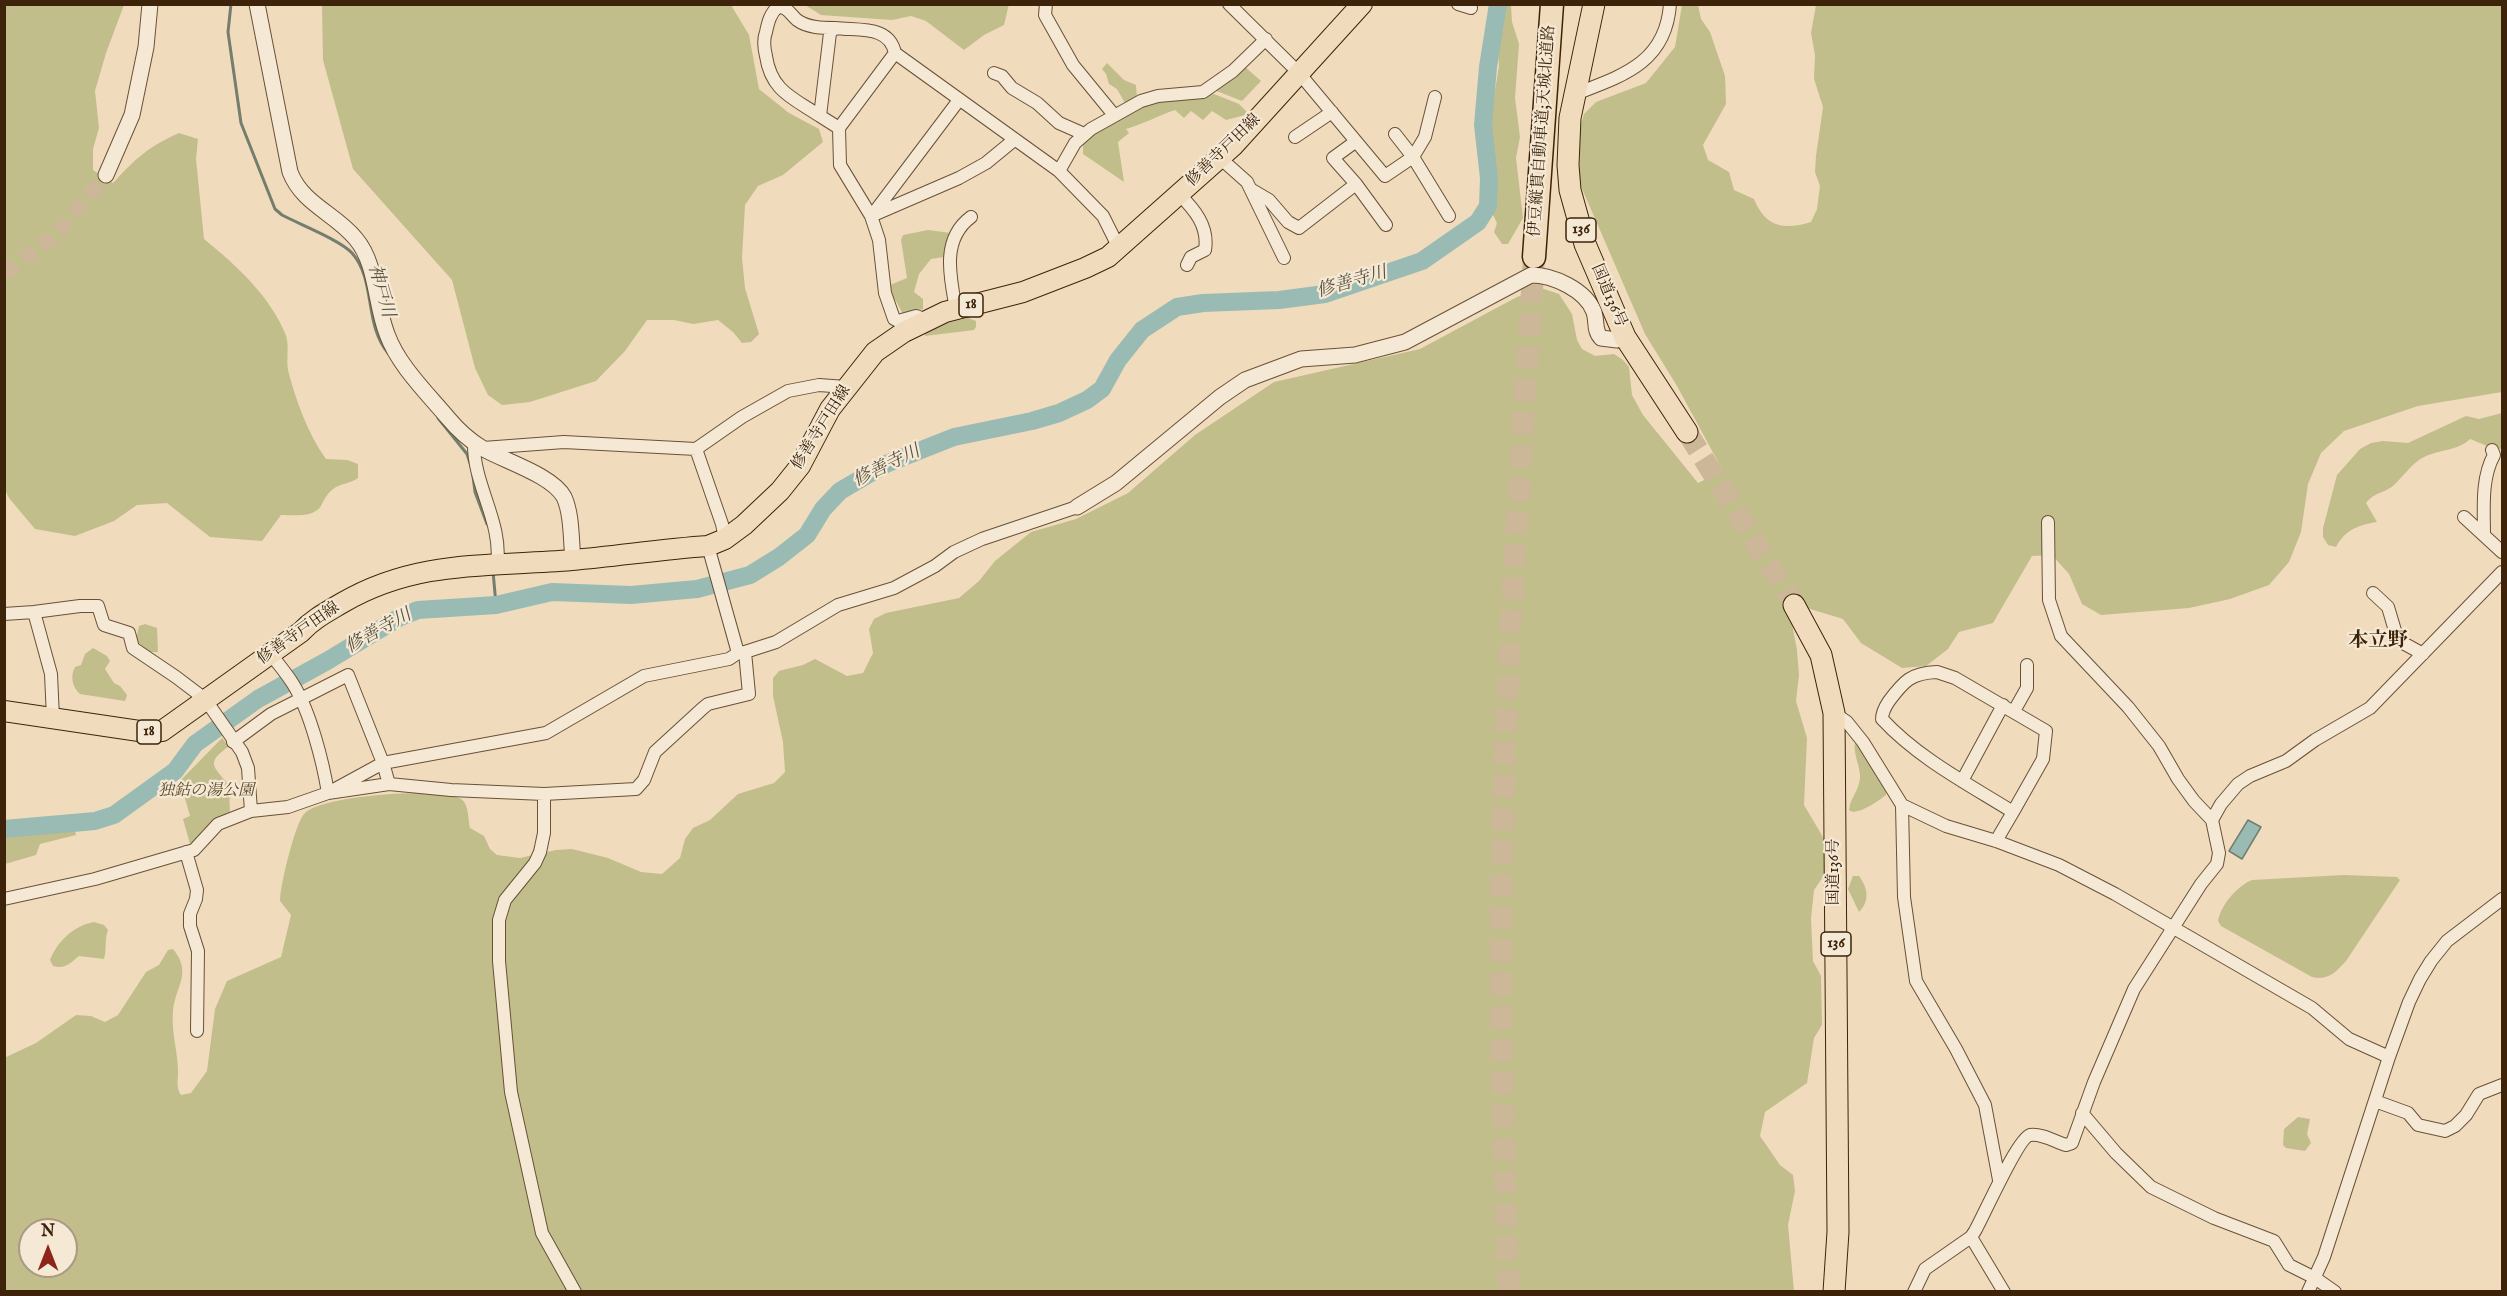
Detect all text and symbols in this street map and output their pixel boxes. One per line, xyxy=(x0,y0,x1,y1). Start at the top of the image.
street label: 伊豆縦貫自動車道;天城北道路 xyxy=(1526,24,1560,238)
street label: 修善寺戸田線 xyxy=(1183,111,1265,191)
road number: 136 xyxy=(1566,218,1596,242)
water label: 神戸川 xyxy=(362,262,398,320)
street label: 国道136号 xyxy=(1586,262,1630,330)
water label: 修善寺川 xyxy=(1314,263,1390,303)
road number: 18 xyxy=(959,293,983,317)
street label: 修善寺戸田線 xyxy=(788,382,856,474)
water label: 修善寺川 xyxy=(850,442,924,492)
street label: 修善寺戸田線 xyxy=(254,599,344,669)
water label: 修善寺川 xyxy=(342,605,416,659)
district label: 本立野 xyxy=(2348,630,2408,654)
road number: 18 xyxy=(137,720,161,744)
park label: 独鈷の湯公園 xyxy=(158,782,254,802)
street label: 国道136号 xyxy=(1825,839,1845,905)
road number: 136 xyxy=(1821,932,1851,956)
north arrow xyxy=(18,1218,78,1278)
text: N xyxy=(41,1222,55,1242)

